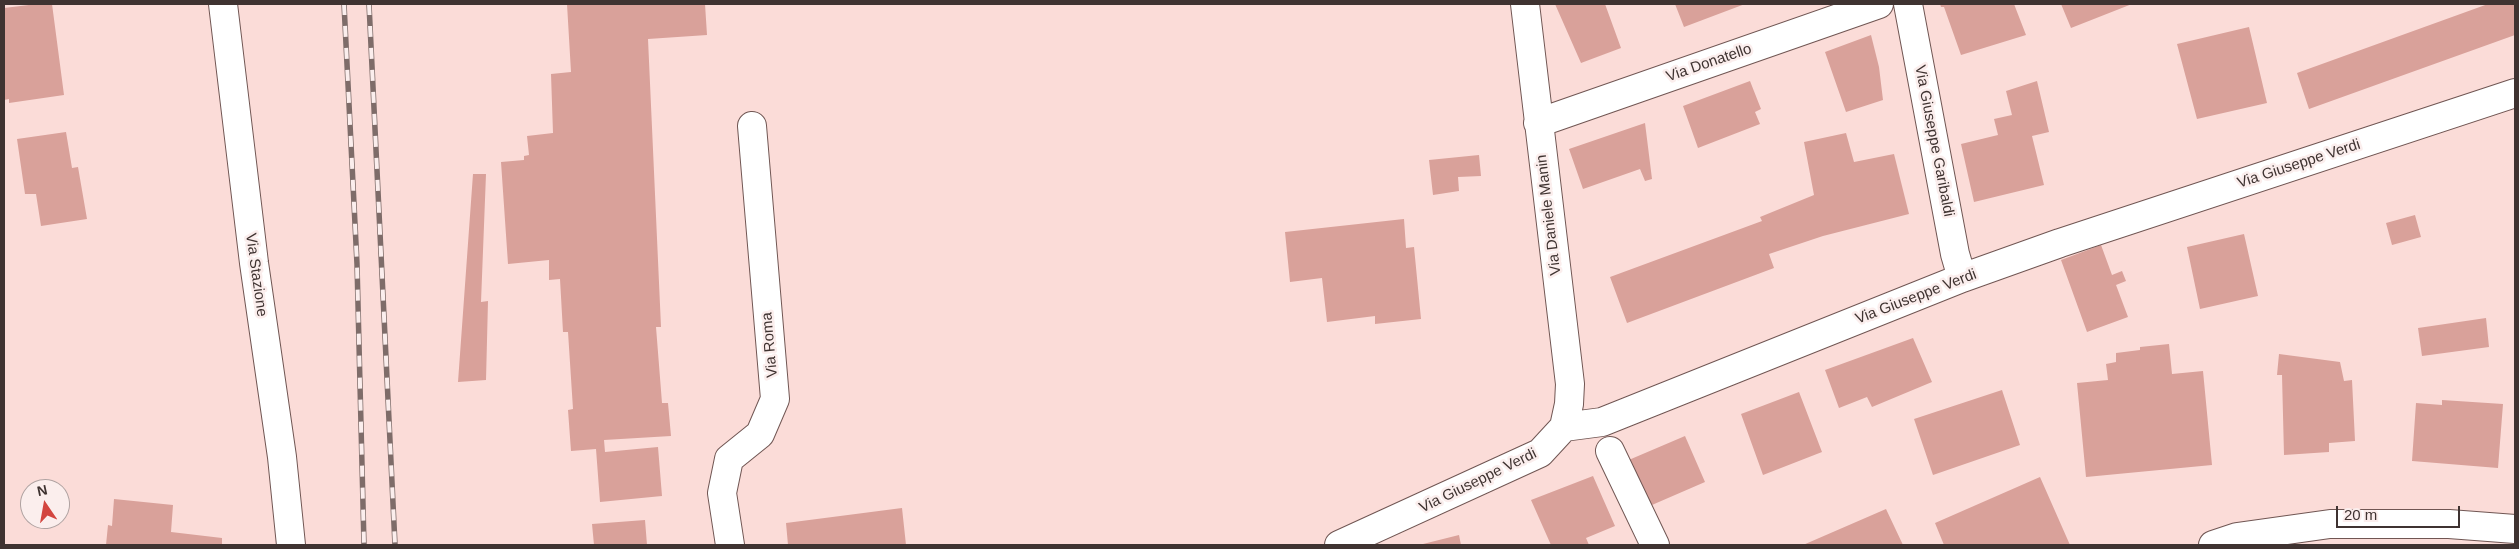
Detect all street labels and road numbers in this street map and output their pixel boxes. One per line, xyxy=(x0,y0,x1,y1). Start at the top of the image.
street label: Via Donatello xyxy=(1664,40,1754,86)
street label: Via Giuseppe Garibaldi xyxy=(1910,64,1958,218)
street label: Via Giuseppe Verdi xyxy=(2235,136,2363,192)
street label: Via Daniele Manin xyxy=(1533,154,1565,276)
street label: Via Stazione xyxy=(241,232,271,318)
street label: Via Giuseppe Verdi xyxy=(1853,266,1979,328)
street label: Via Roma xyxy=(758,312,782,378)
street label: Via Giuseppe Verdi xyxy=(1416,445,1540,517)

